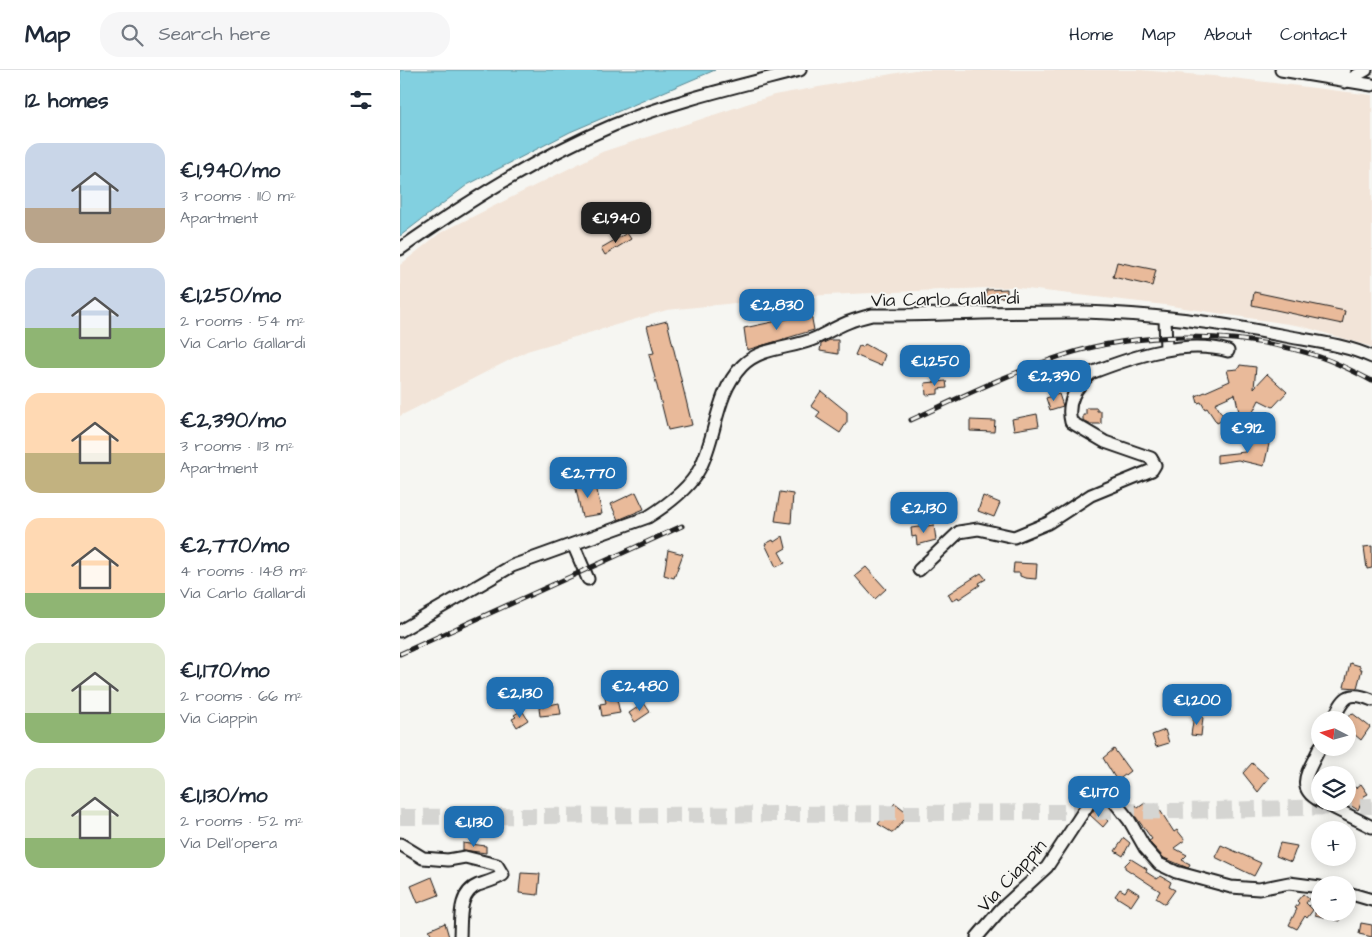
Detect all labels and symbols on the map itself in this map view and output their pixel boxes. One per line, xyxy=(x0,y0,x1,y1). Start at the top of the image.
pin: €1,940 xyxy=(575,202,657,244)
street label: Via Carlo Gallardi xyxy=(871,285,1020,314)
pin: €2,830 xyxy=(736,288,818,331)
pin: €1,250 xyxy=(894,344,976,387)
pin: €2,390 xyxy=(1013,360,1095,402)
pin: €912 xyxy=(1218,412,1278,454)
pin: €2,770 xyxy=(547,456,629,499)
pin: €2,130 xyxy=(883,492,965,534)
pin: €2,480 xyxy=(599,670,681,712)
pin: €2,130 xyxy=(479,676,561,719)
pin: €1,200 xyxy=(1156,684,1238,726)
north arrow xyxy=(1311,711,1356,756)
pin: €1,170 xyxy=(1058,776,1140,818)
pin: €1,130 xyxy=(433,806,515,848)
street label: Via Ciappin xyxy=(971,833,1053,919)

